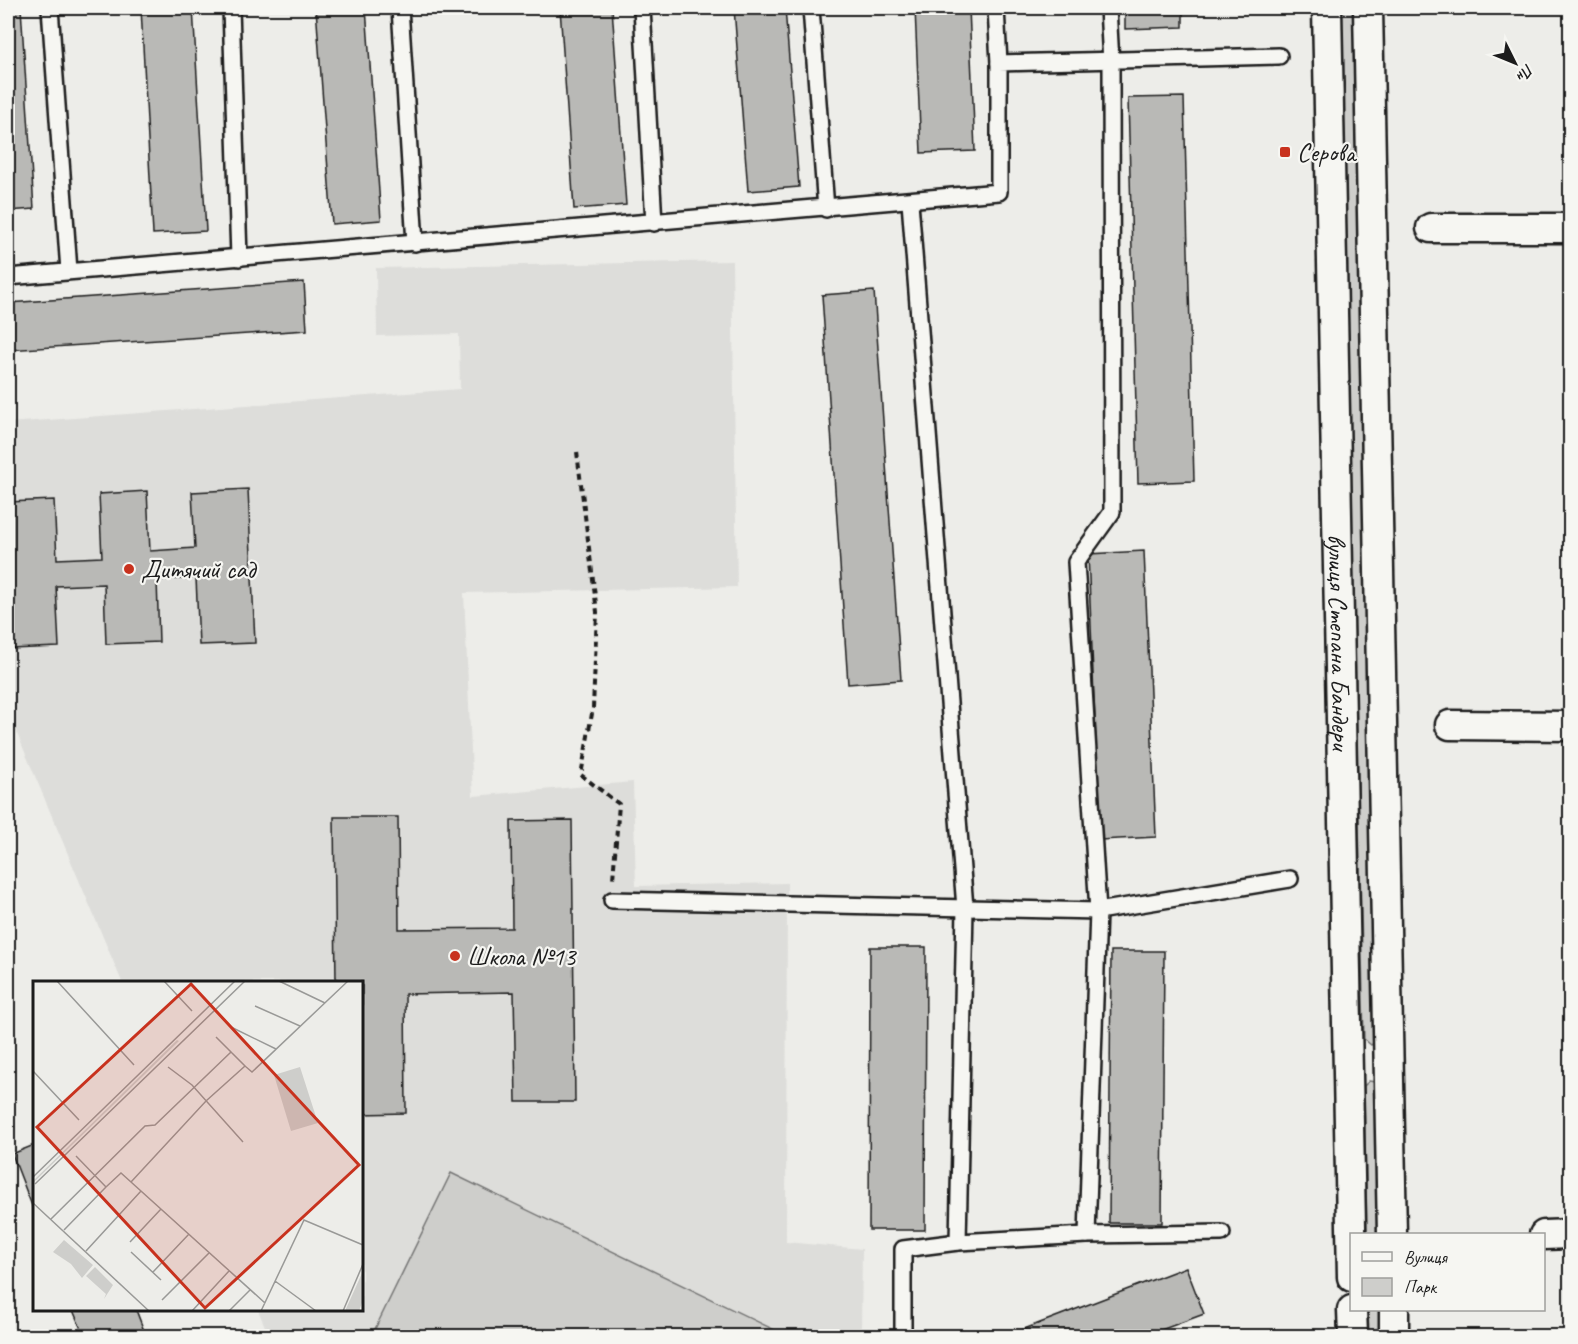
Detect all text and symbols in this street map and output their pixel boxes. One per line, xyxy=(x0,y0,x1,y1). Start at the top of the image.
north arrow xyxy=(1485,33,1545,93)
text: Пн xyxy=(1512,60,1538,86)
place label: Серова xyxy=(1297,136,1357,169)
marker: Серова xyxy=(1278,145,1292,159)
street label: вулиця Степана Бандери xyxy=(1320,534,1358,753)
place label: Дитячий сад xyxy=(141,553,258,586)
marker: Дитячий сад xyxy=(122,562,136,576)
place label: Школа №13 xyxy=(467,940,578,973)
marker: Школа №13 xyxy=(448,949,462,963)
inset map xyxy=(33,981,363,1311)
legend xyxy=(1350,1233,1545,1311)
text: Вулиця xyxy=(1404,1246,1448,1268)
text: Парк xyxy=(1404,1276,1438,1298)

